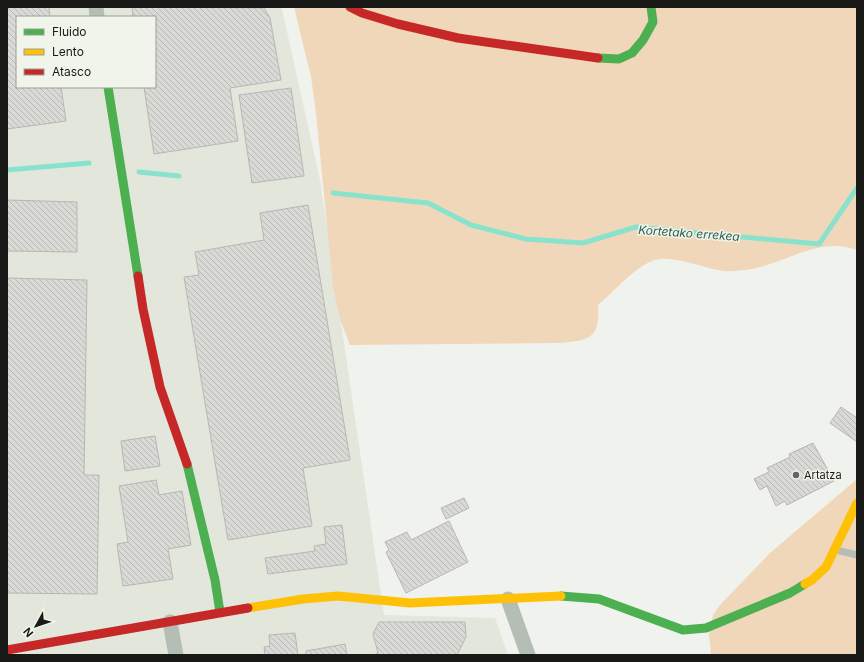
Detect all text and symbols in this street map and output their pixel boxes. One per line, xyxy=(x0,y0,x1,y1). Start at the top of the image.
legend xyxy=(16,16,156,88)
text: Fluido xyxy=(52,24,87,39)
text: Lento xyxy=(52,44,84,59)
text: Atasco xyxy=(52,64,91,79)
water label: Kortetako errekea xyxy=(638,222,740,244)
place label: Artatza xyxy=(804,468,842,482)
marker: Artatza xyxy=(791,470,801,480)
north arrow xyxy=(16,606,56,646)
text: N xyxy=(20,625,36,640)

